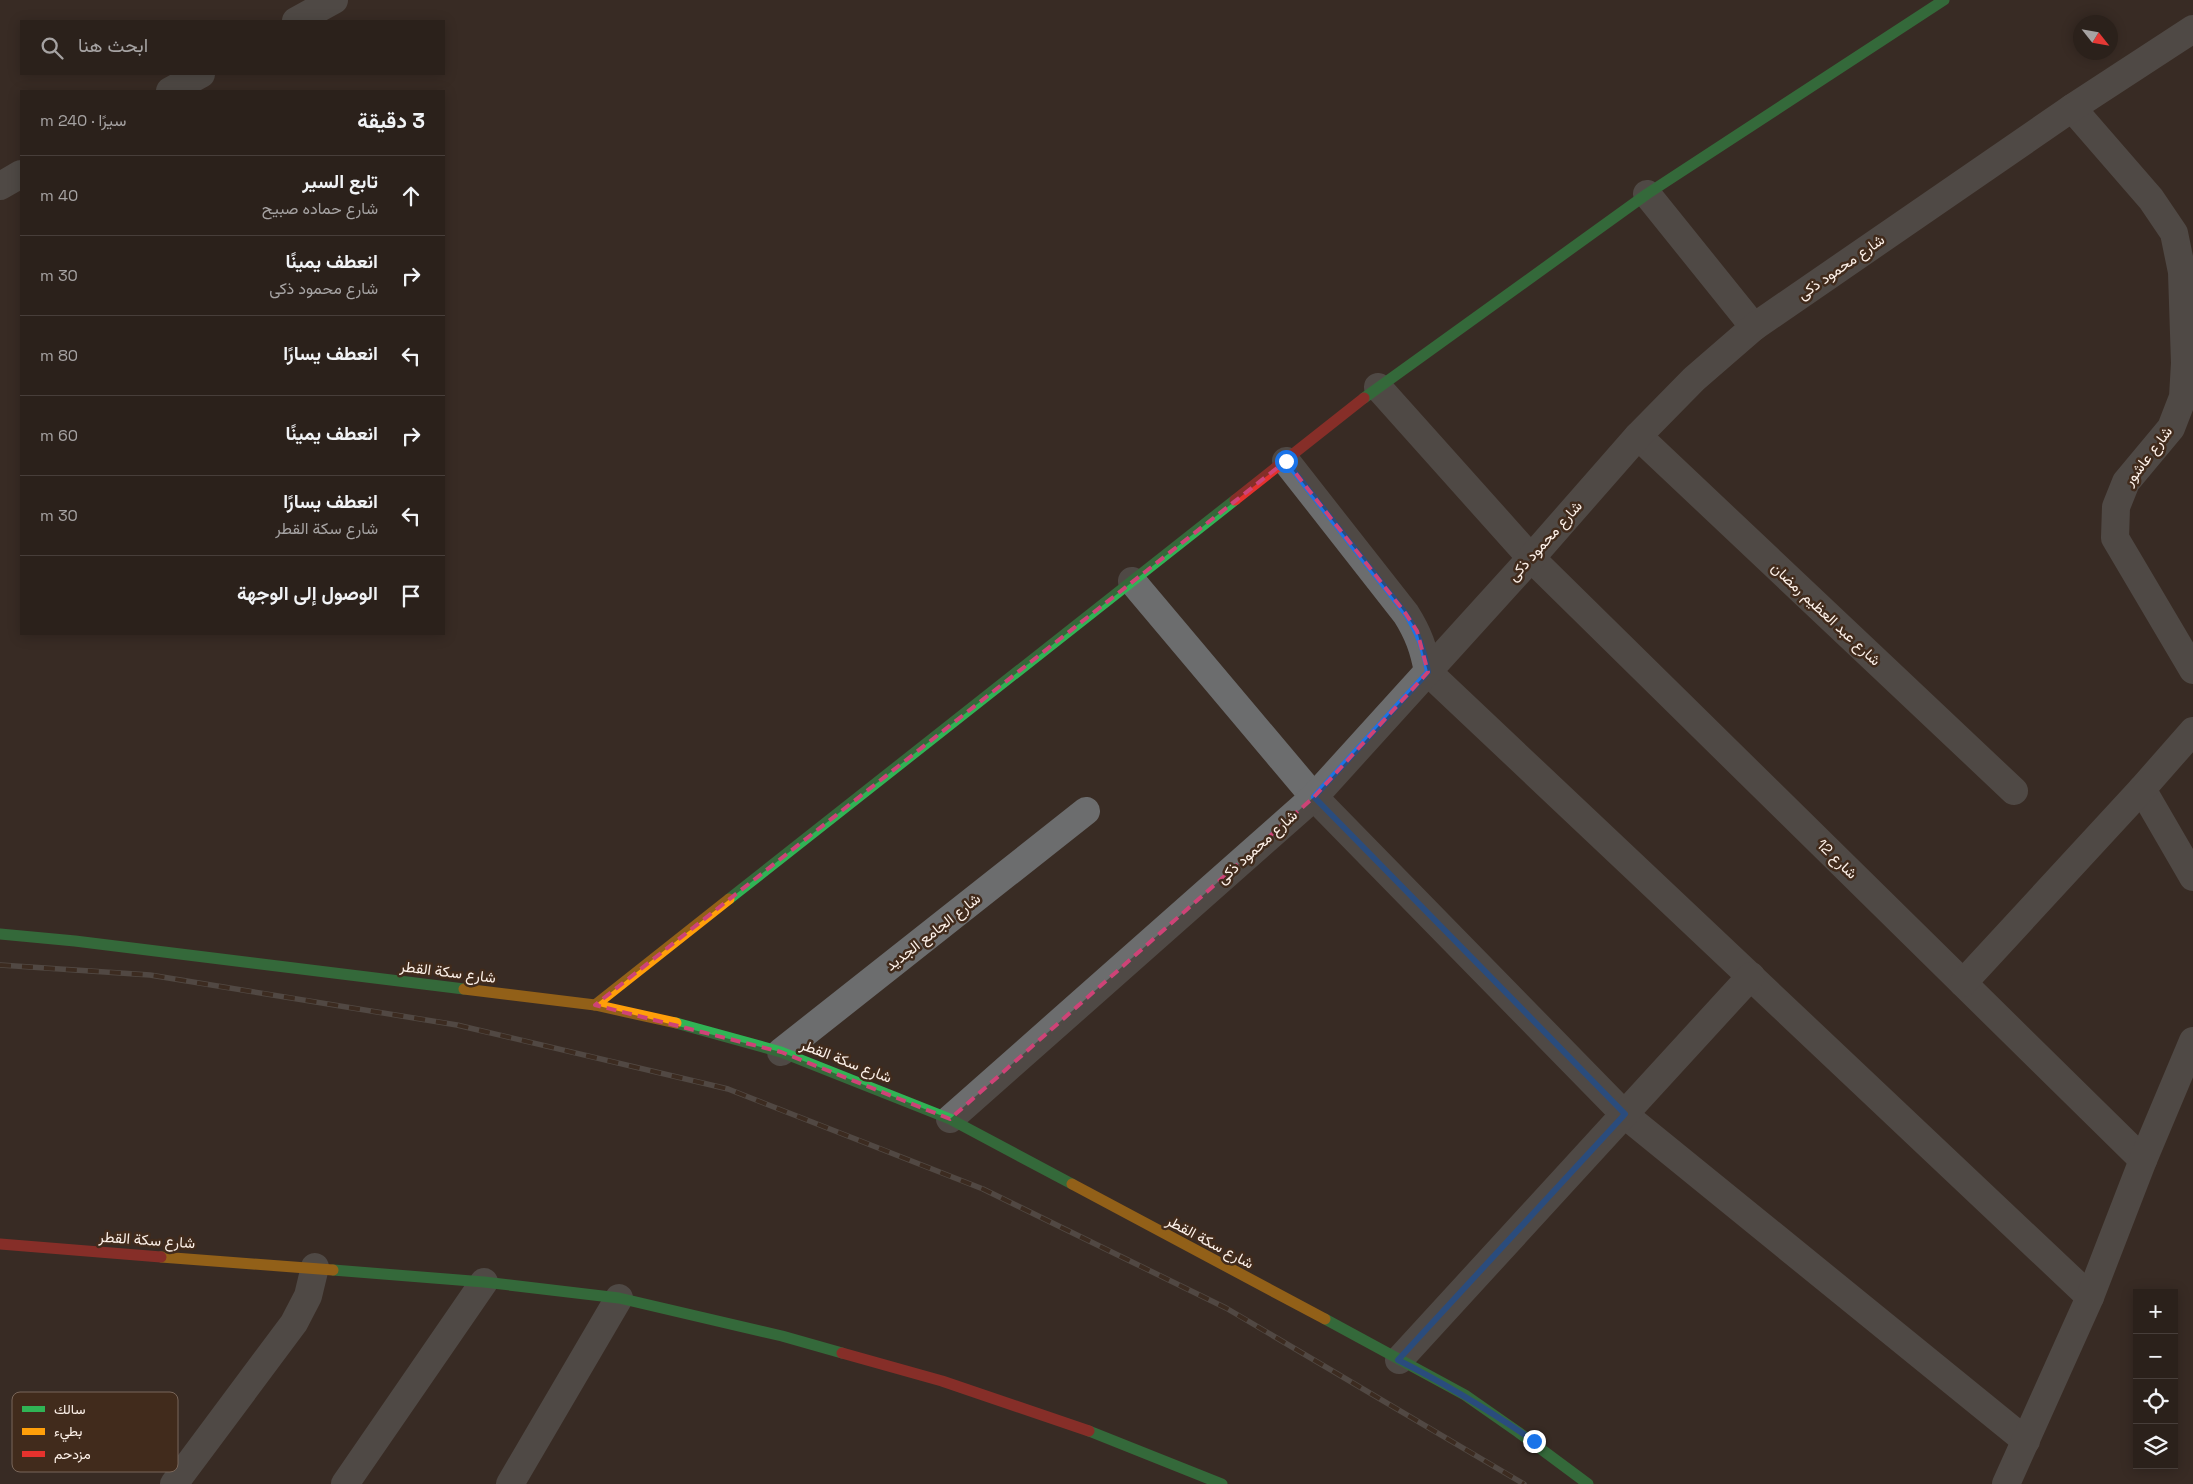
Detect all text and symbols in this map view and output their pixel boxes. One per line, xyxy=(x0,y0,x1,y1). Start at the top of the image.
north arrow xyxy=(2073,15,2118,60)
search box xyxy=(20,20,445,75)
text: ابحث هنا xyxy=(78,33,148,58)
icon: search xyxy=(38,34,66,62)
text: 3 دقيقة xyxy=(357,107,425,134)
text: سيرًا · 240 m xyxy=(40,110,126,131)
text: تابع السير xyxy=(302,169,378,194)
icon: ahead xyxy=(397,182,425,210)
text: 40 m xyxy=(40,185,78,206)
text: شارع حماده صبيح xyxy=(262,198,378,219)
street label: شارع محمود ذكى xyxy=(1794,229,1889,305)
text: انعطف يمينًا xyxy=(286,249,378,274)
icon: right xyxy=(397,262,425,290)
text: 30 m xyxy=(40,265,78,286)
text: شارع محمود ذكى xyxy=(269,278,378,299)
text: انعطف يسارًا xyxy=(283,341,378,366)
icon: left xyxy=(397,342,425,370)
text: 80 m xyxy=(40,345,78,366)
text: انعطف يمينًا xyxy=(286,421,378,446)
icon: right xyxy=(397,422,425,450)
street label: شارع عاشور xyxy=(2119,422,2178,491)
text: 60 m xyxy=(40,425,78,446)
route start xyxy=(1275,450,1298,473)
text: انعطف يسارًا xyxy=(283,489,378,514)
street label: شارع محمود ذكى xyxy=(1503,496,1587,586)
icon: left xyxy=(397,502,425,530)
text: 30 m xyxy=(40,505,78,526)
text: شارع سكة القطر xyxy=(275,518,378,539)
street label: شارع عبد العظيم رمضان xyxy=(1766,558,1885,671)
text: الوصول إلى الوجهة xyxy=(237,581,378,606)
icon: arrive xyxy=(397,582,425,610)
street label: شارع محمود ذكى xyxy=(1212,805,1302,889)
street label: شارع 12 xyxy=(1812,835,1862,884)
street label: شارع الجامع الجديد xyxy=(881,888,985,976)
street label: شارع سكة القطر xyxy=(398,956,497,989)
street label: شارع سكة القطر xyxy=(796,1034,895,1089)
street label: شارع سكة القطر xyxy=(1161,1210,1257,1274)
street label: شارع سكة القطر xyxy=(97,1227,196,1254)
map controls xyxy=(2133,1289,2178,1469)
button: + xyxy=(2133,1289,2178,1334)
button: − xyxy=(2133,1334,2178,1379)
button: locate xyxy=(2133,1379,2178,1424)
legend xyxy=(12,1392,178,1472)
text: سالك xyxy=(54,1400,85,1418)
text: بطيء xyxy=(54,1422,82,1443)
button: layers xyxy=(2133,1424,2178,1469)
route end xyxy=(1523,1430,1546,1453)
text: مزدحم xyxy=(54,1445,91,1463)

